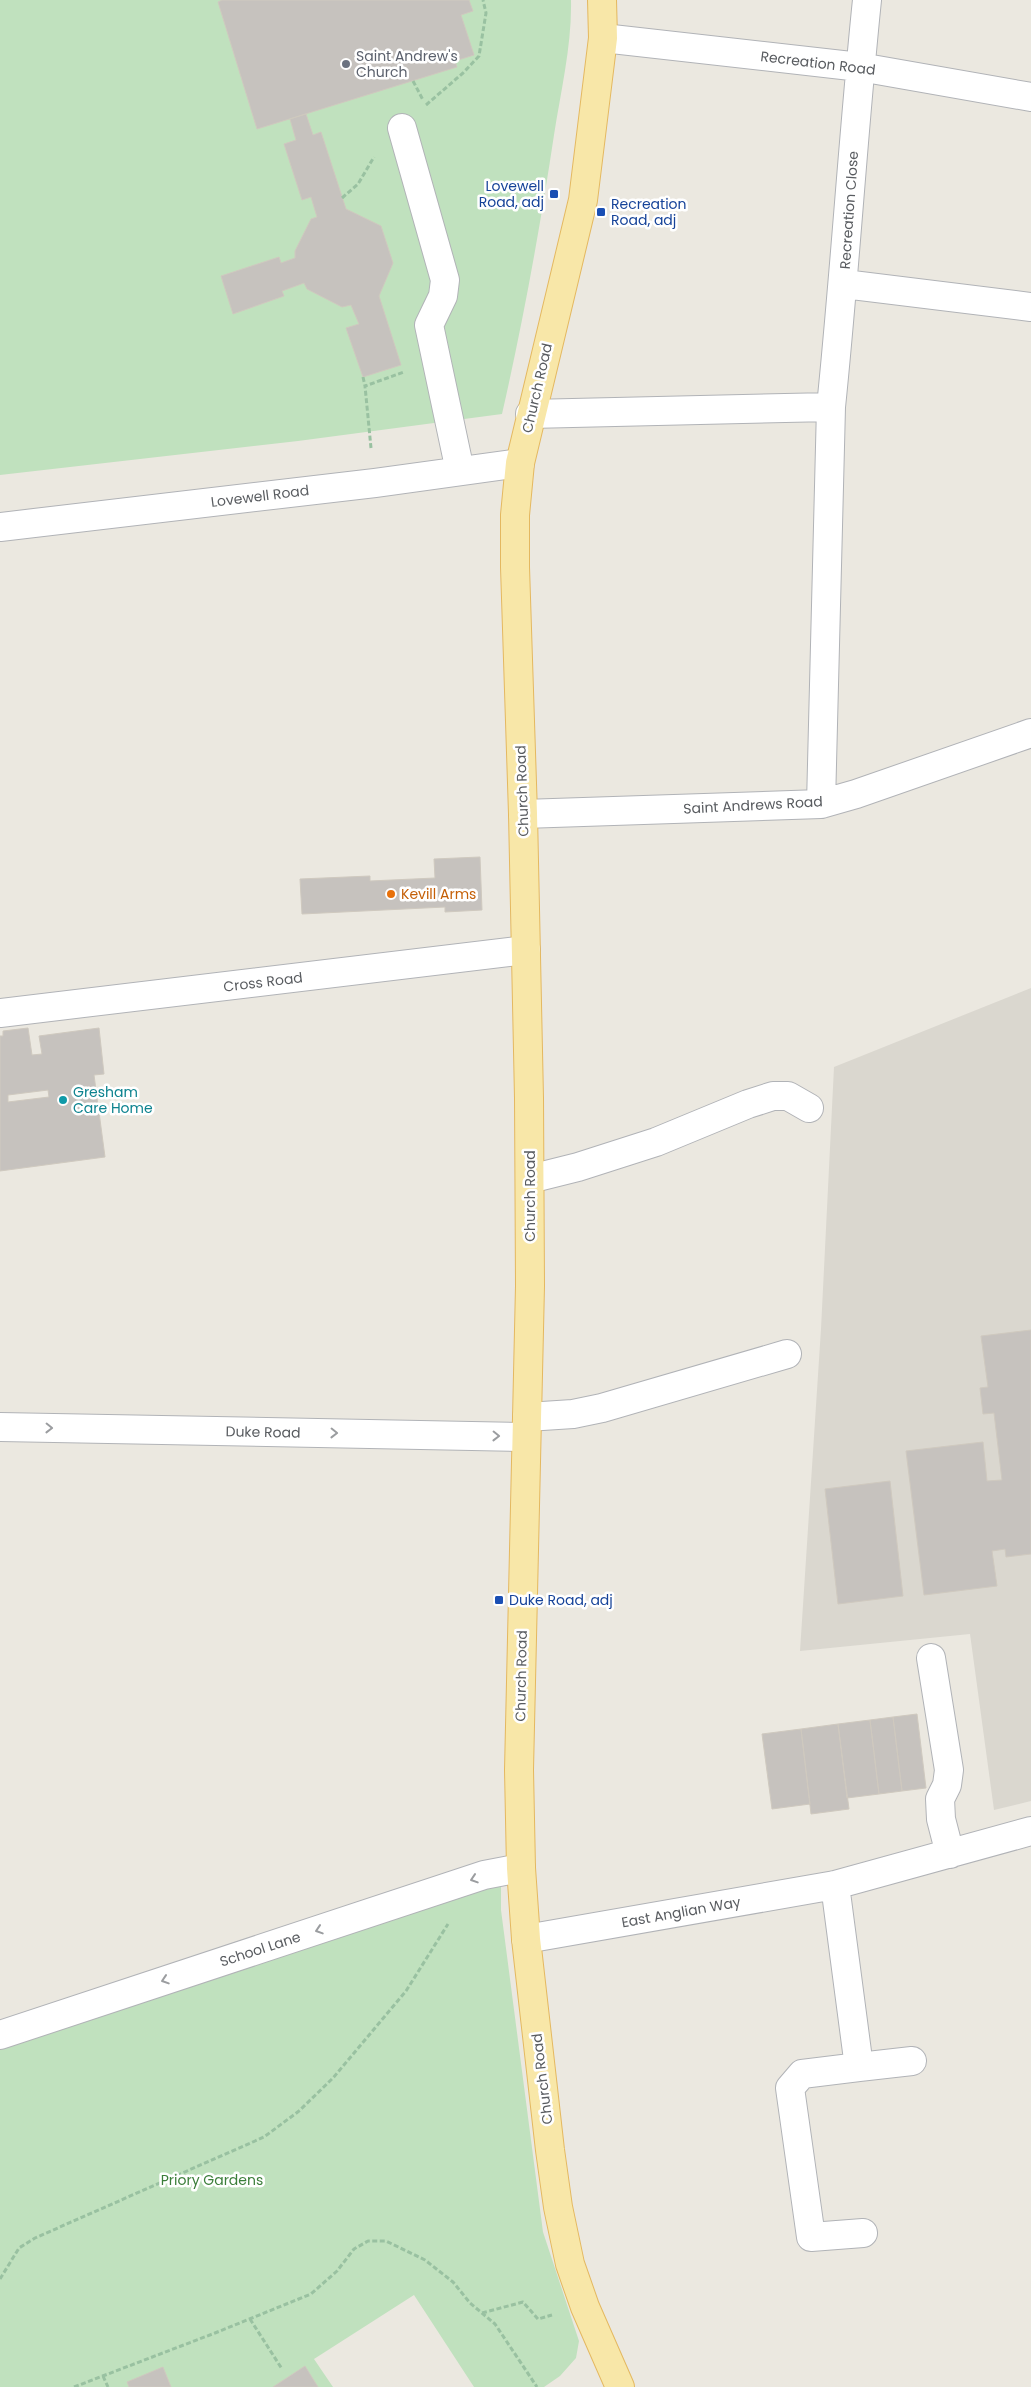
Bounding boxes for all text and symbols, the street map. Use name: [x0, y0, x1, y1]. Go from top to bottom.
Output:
place label: Saint Andrew's Church: [356, 46, 458, 82]
street label: Recreation Road: [759, 46, 877, 80]
marker: Saint Andrew's Church: [340, 58, 352, 70]
street label: Recreation Close: [835, 150, 863, 270]
place label: Lovewell Road, adj: [479, 176, 544, 212]
marker: Lovewell Road, adj: [548, 188, 560, 200]
place label: Recreation Road, adj: [611, 194, 687, 230]
marker: Recreation Road, adj: [595, 206, 607, 218]
street label: Church Road: [517, 341, 557, 435]
street label: Lovewell Road: [210, 480, 310, 512]
street label: Church Road: [510, 745, 534, 837]
street label: Saint Andrews Road: [683, 791, 823, 819]
place label: Kevill Arms: [401, 884, 476, 904]
marker: Kevill Arms: [385, 888, 397, 900]
street label: Cross Road: [222, 967, 304, 997]
place label: Gresham Care Home: [73, 1082, 153, 1118]
marker: Gresham Care Home: [57, 1094, 69, 1106]
street label: Church Road: [520, 1150, 540, 1242]
street label: Duke Road: [225, 1421, 301, 1443]
one-way arrow: [45, 1423, 53, 1433]
one-way arrow: [330, 1428, 338, 1439]
one-way arrow: [492, 1431, 500, 1442]
place label: Duke Road, adj: [509, 1590, 613, 1610]
marker: Duke Road, adj: [493, 1594, 505, 1606]
street label: Church Road: [510, 1630, 532, 1722]
one-way arrow: [470, 1873, 478, 1883]
street label: East Anglian Way: [620, 1892, 742, 1932]
one-way arrow: [316, 1924, 324, 1934]
street label: School Lane: [217, 1926, 303, 1971]
one-way arrow: [161, 1975, 170, 1985]
street label: Church Road: [526, 2032, 558, 2126]
park label: Priory Gardens: [161, 2170, 263, 2190]

